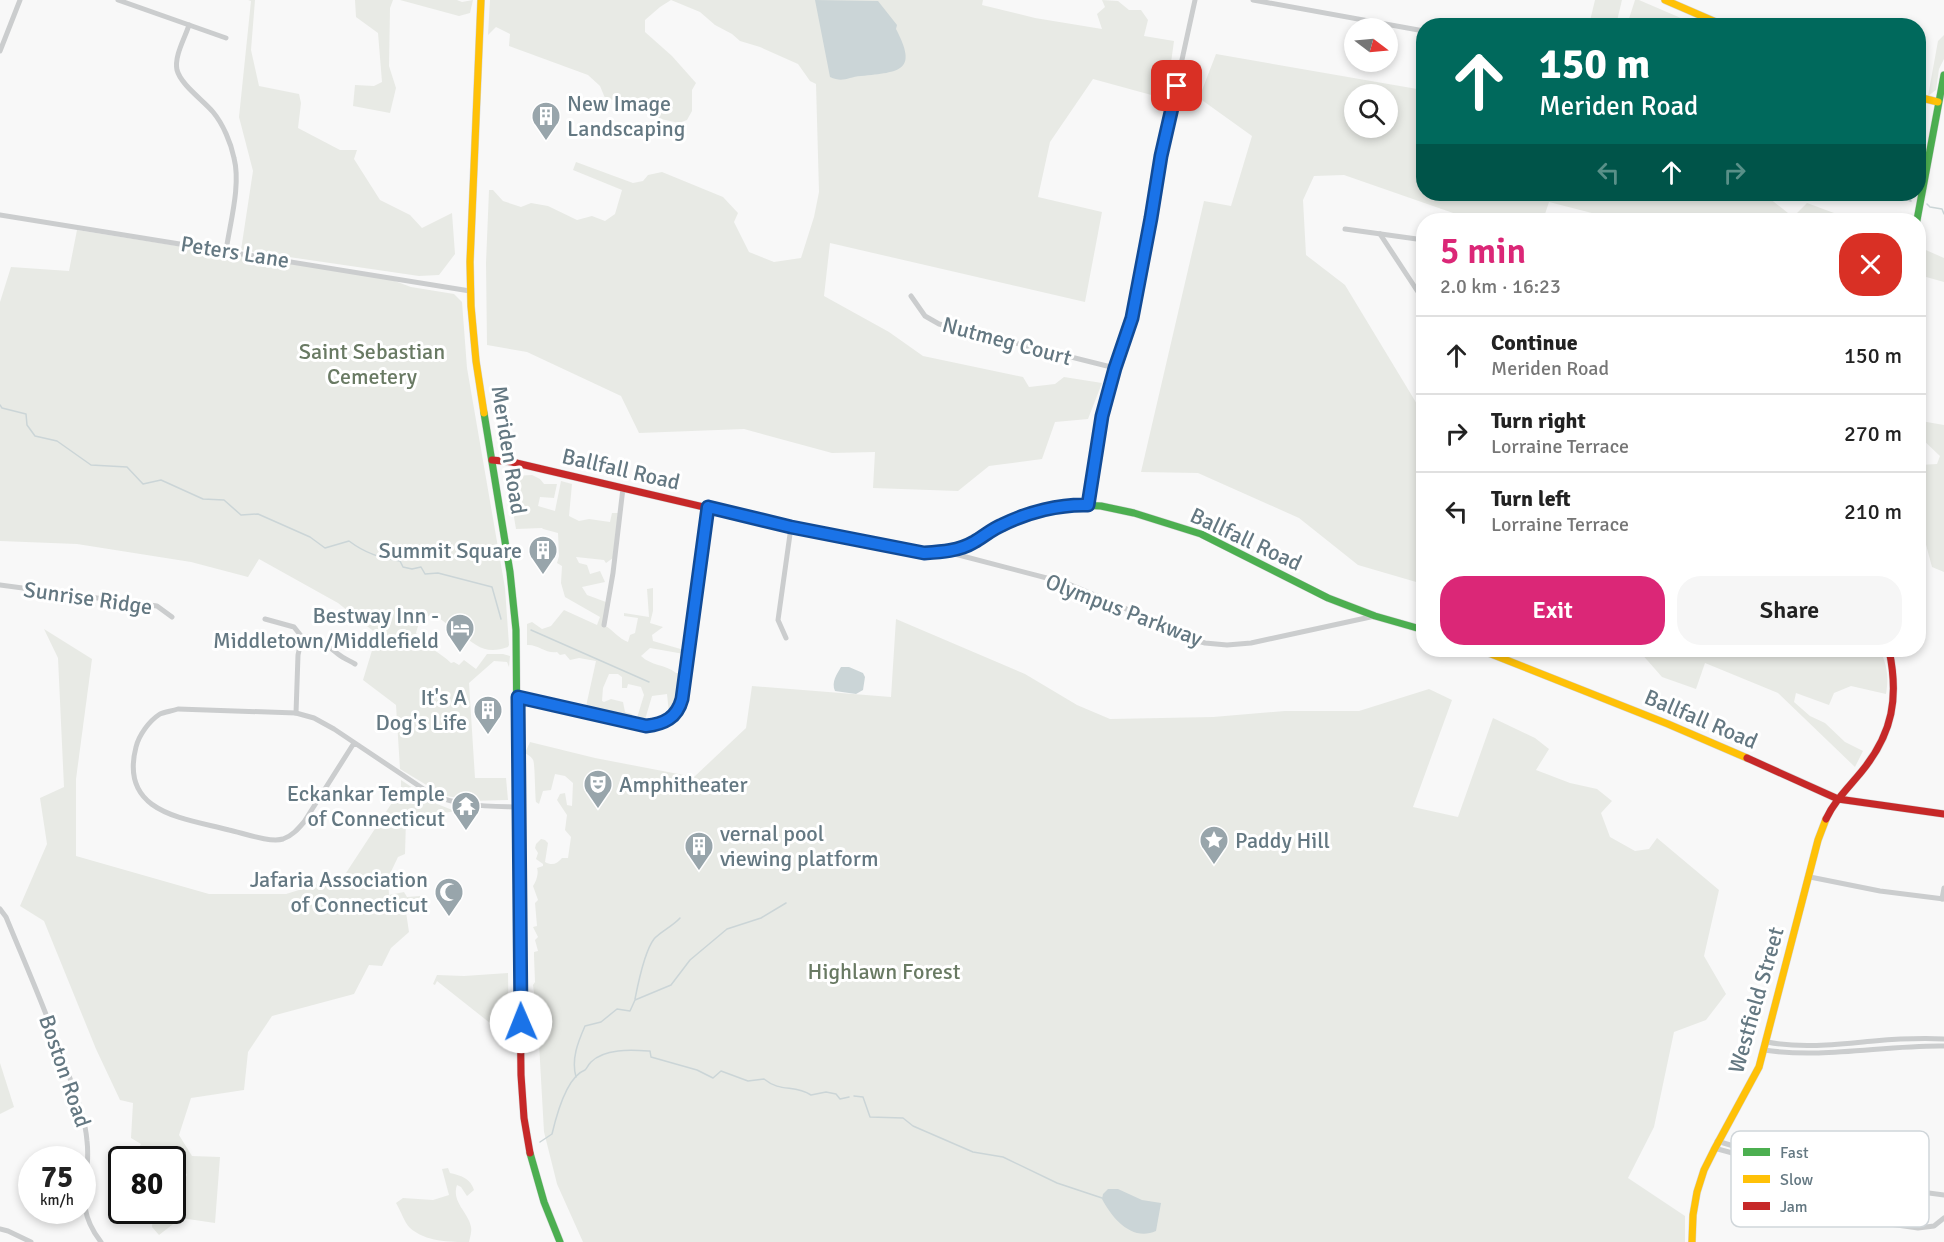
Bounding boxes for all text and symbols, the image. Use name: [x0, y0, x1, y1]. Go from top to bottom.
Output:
north arrow: [1344, 18, 1398, 72]
map controls: [1344, 18, 1398, 138]
text: 150 m: [1539, 39, 1650, 90]
icon: ahead: [1440, 42, 1518, 120]
pin: [1151, 60, 1202, 111]
icon: arrive: [1160, 69, 1193, 102]
button: search: [1344, 84, 1398, 138]
place label: New Image Landscaping: [567, 90, 685, 142]
text: Meriden Road: [1539, 90, 1698, 123]
building icon: New Image Landscaping: [530, 100, 562, 142]
icon: left: [1592, 156, 1625, 189]
icon: ahead: [1655, 156, 1688, 189]
icon: right: [1718, 156, 1751, 189]
text: 5 min: [1440, 229, 1526, 274]
street label: Peters Lane: [179, 230, 291, 274]
button: close: [1839, 233, 1902, 296]
text: 2.0 km · 16:23: [1440, 274, 1561, 299]
street label: Nutmeg Court: [939, 311, 1075, 371]
text: Continue: [1491, 329, 1578, 356]
park label: Saint Sebastian Cemetery: [299, 338, 445, 390]
icon: ahead: [1440, 339, 1473, 372]
text: 150 m: [1844, 342, 1902, 369]
text: Meriden Road: [1491, 356, 1609, 381]
street label: Meriden Road: [486, 384, 532, 516]
text: Turn right: [1491, 407, 1586, 434]
icon: right: [1440, 417, 1473, 450]
text: 270 m: [1844, 420, 1902, 447]
text: Lorraine Terrace: [1491, 434, 1629, 459]
street label: Ballfall Road: [559, 442, 683, 496]
text: Turn left: [1491, 485, 1571, 512]
icon: left: [1440, 495, 1473, 528]
text: 210 m: [1844, 498, 1902, 525]
street label: Ballfall Road: [1186, 501, 1306, 577]
text: Lorraine Terrace: [1491, 512, 1629, 537]
building icon: Summit Square: [527, 534, 559, 576]
place label: Summit Square: [379, 537, 522, 564]
street label: Olympus Parkway: [1042, 568, 1207, 653]
street label: Sunrise Ridge: [22, 576, 154, 620]
button: Exit: [1440, 576, 1665, 645]
button: Share: [1677, 576, 1902, 645]
place label: Bestway Inn - Middletown/Middlefield: [213, 602, 439, 654]
hotel icon: Bestway Inn - Middletown/Middlefield: [444, 612, 476, 654]
street label: Ballfall Road: [1640, 683, 1762, 755]
place label: It's A Dog's Life: [376, 684, 468, 736]
building icon: It's A Dog's Life: [472, 694, 504, 736]
theatre icon: Amphitheater: [582, 768, 614, 810]
place label: Amphitheater: [619, 771, 748, 798]
place label: Eckankar Temple of Connecticut: [287, 780, 445, 832]
temple icon: Eckankar Temple of Connecticut: [450, 790, 482, 832]
place label: vernal pool viewing platform: [720, 820, 878, 872]
place icon: Paddy Hill: [1198, 824, 1230, 866]
place label: Paddy Hill: [1235, 827, 1330, 854]
building icon: vernal pool viewing platform: [683, 830, 715, 872]
place label: Jafaria Association of Connecticut: [250, 866, 428, 918]
mosque icon: Jafaria Association of Connecticut: [433, 876, 465, 918]
street label: Westfield Street: [1722, 924, 1790, 1076]
park label: Highlawn Forest: [808, 958, 961, 985]
position arrow: [489, 990, 553, 1054]
street label: Boston Road: [33, 1011, 97, 1131]
legend: [1731, 1131, 1929, 1227]
text: Fast: [1780, 1143, 1809, 1163]
speed limit sign: 80: [108, 1146, 186, 1224]
text: 75: [41, 1159, 73, 1196]
text: Slow: [1780, 1170, 1814, 1190]
text: km/h: [40, 1191, 74, 1209]
text: Jam: [1780, 1197, 1808, 1217]

